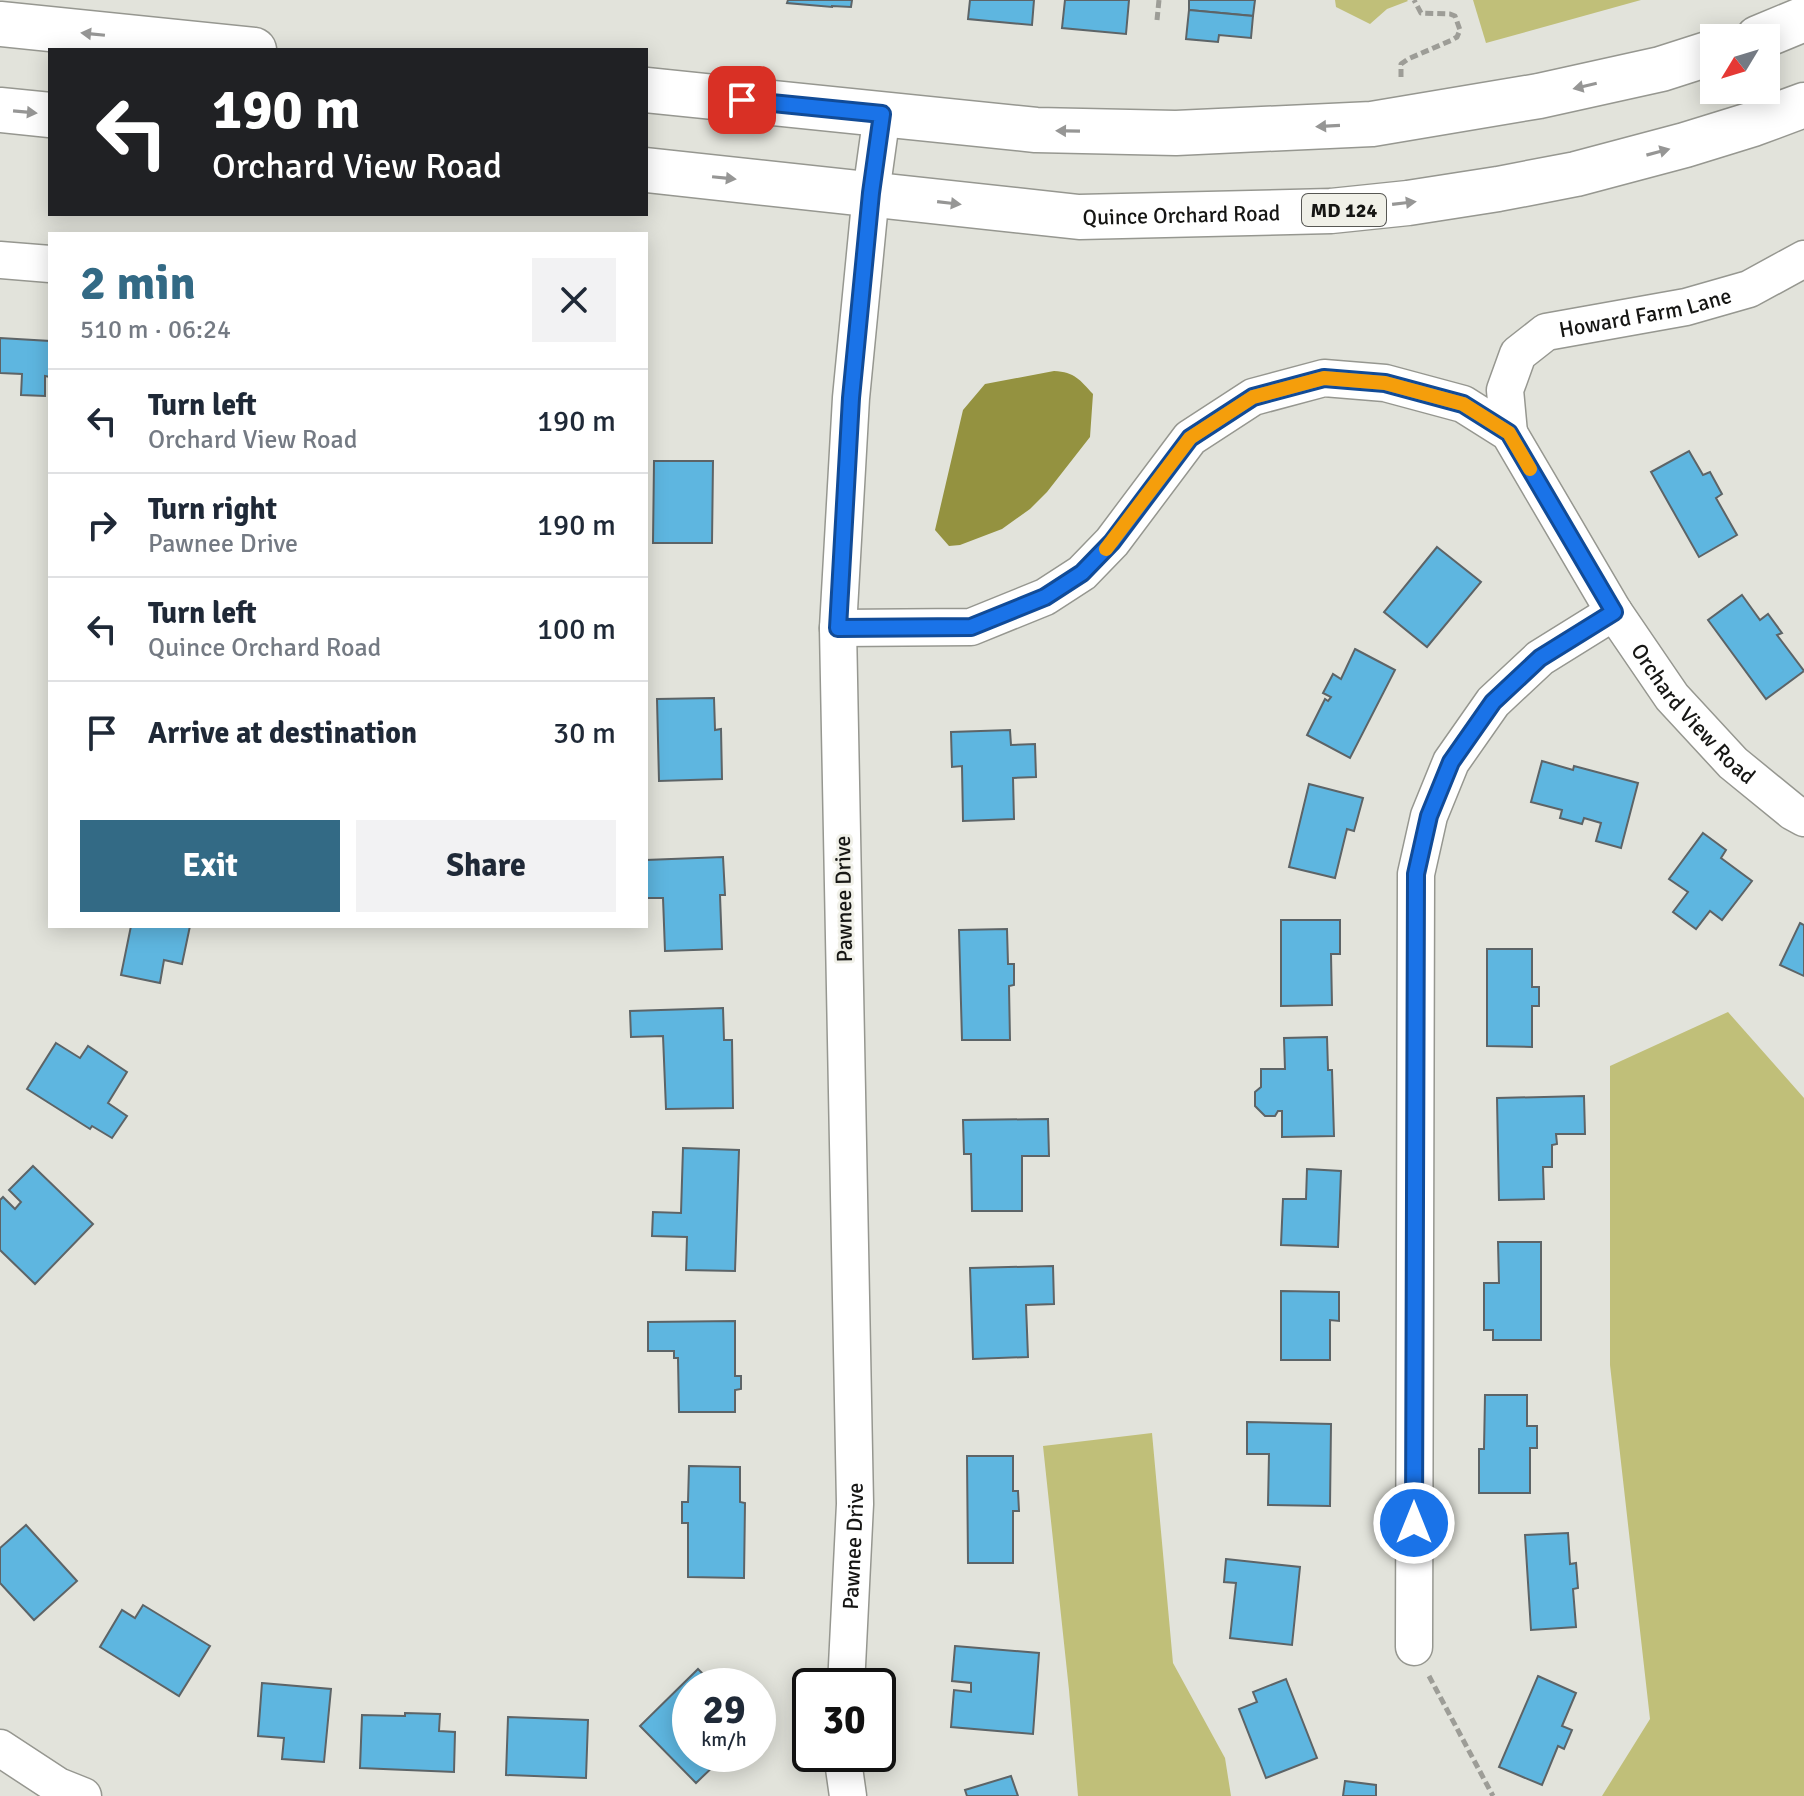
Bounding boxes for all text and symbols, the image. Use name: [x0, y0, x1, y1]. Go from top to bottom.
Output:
north arrow: [1700, 24, 1780, 104]
map controls: [1700, 24, 1780, 104]
one-way arrow: [80, 27, 105, 40]
pin: [708, 66, 776, 134]
text: 190 m: [212, 75, 360, 144]
icon: arrive: [720, 78, 764, 122]
icon: left: [80, 80, 184, 184]
one-way arrow: [1572, 80, 1597, 93]
one-way arrow: [13, 106, 38, 119]
one-way arrow: [1315, 120, 1340, 133]
one-way arrow: [1055, 124, 1080, 137]
text: Orchard View Road: [212, 144, 502, 189]
one-way arrow: [1646, 145, 1671, 157]
one-way arrow: [712, 171, 737, 184]
road number: MD 124: [1302, 194, 1386, 226]
one-way arrow: [937, 197, 962, 210]
one-way arrow: [1391, 197, 1416, 210]
street label: Quince Orchard Road: [1082, 199, 1281, 231]
text: 2 min: [80, 254, 196, 313]
button: close: [532, 258, 616, 342]
street label: Howard Farm Lane: [1557, 282, 1734, 343]
text: 510 m · 06:24: [80, 314, 231, 346]
text: Turn left: [148, 387, 257, 424]
icon: left: [80, 399, 124, 443]
text: 190 m: [537, 403, 616, 440]
text: Orchard View Road: [148, 424, 357, 456]
text: Turn right: [148, 491, 277, 528]
icon: right: [80, 503, 124, 547]
text: 190 m: [537, 507, 616, 544]
text: Pawnee Drive: [148, 528, 298, 560]
text: Turn left: [148, 595, 257, 632]
icon: left: [80, 607, 124, 651]
text: 100 m: [537, 611, 616, 648]
text: Quince Orchard Road: [148, 632, 381, 664]
street label: Orchard View Road: [1625, 638, 1761, 790]
icon: arrive: [80, 711, 124, 755]
text: Arrive at destination: [148, 715, 417, 752]
text: 30 m: [553, 715, 616, 752]
button: Exit: [80, 820, 340, 912]
button: Share: [356, 820, 616, 912]
street label: Pawnee Drive: [829, 835, 858, 963]
position arrow: [1372, 1481, 1456, 1565]
street label: Pawnee Drive: [837, 1482, 869, 1610]
speed limit sign: 30: [792, 1668, 896, 1772]
text: 29: [702, 1685, 746, 1735]
text: km/h: [701, 1727, 747, 1752]

